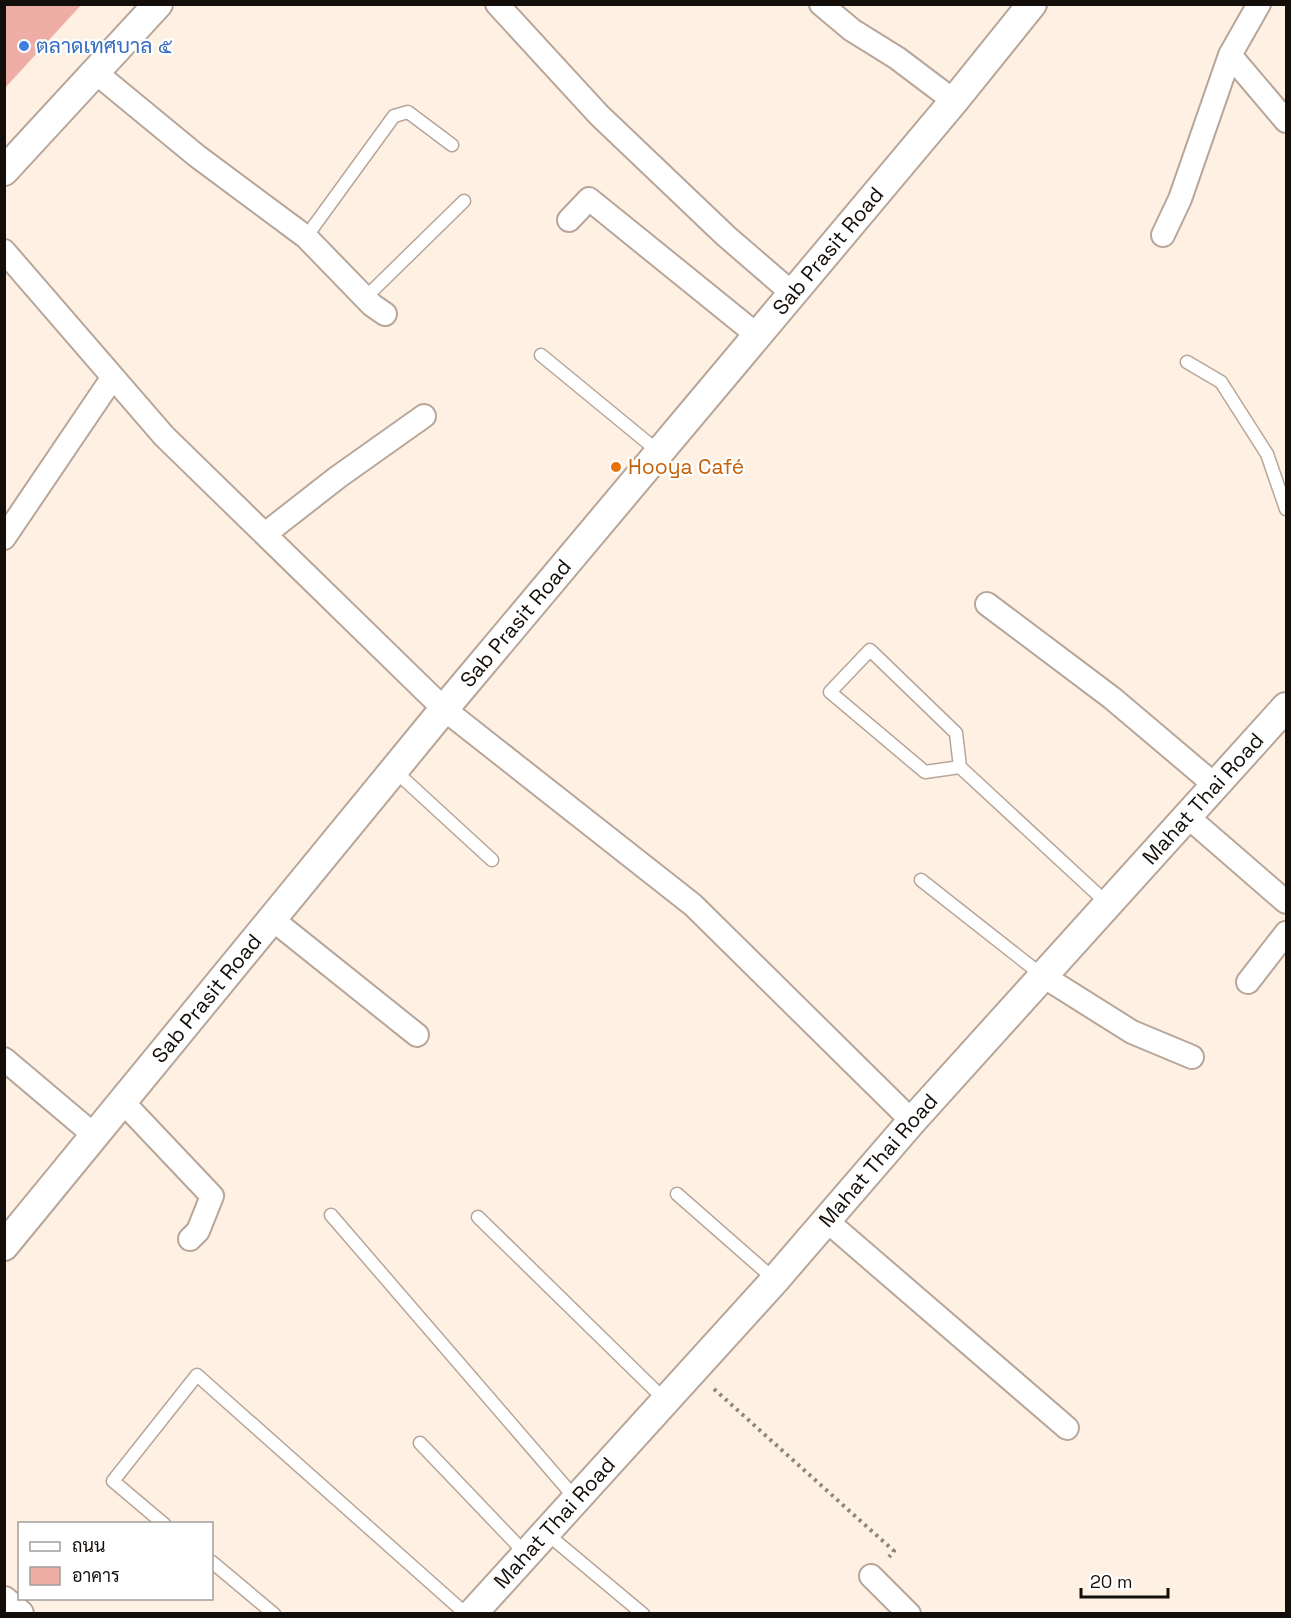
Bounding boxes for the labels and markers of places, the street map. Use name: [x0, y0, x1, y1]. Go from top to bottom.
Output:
place label: ตลาดเทศบาล ๕: [36, 32, 173, 59]
marker: ตลาดเทศบาล ๕: [17, 39, 31, 53]
place label: Hooya Café: [628, 453, 744, 480]
marker: Hooya Café: [609, 460, 623, 474]

